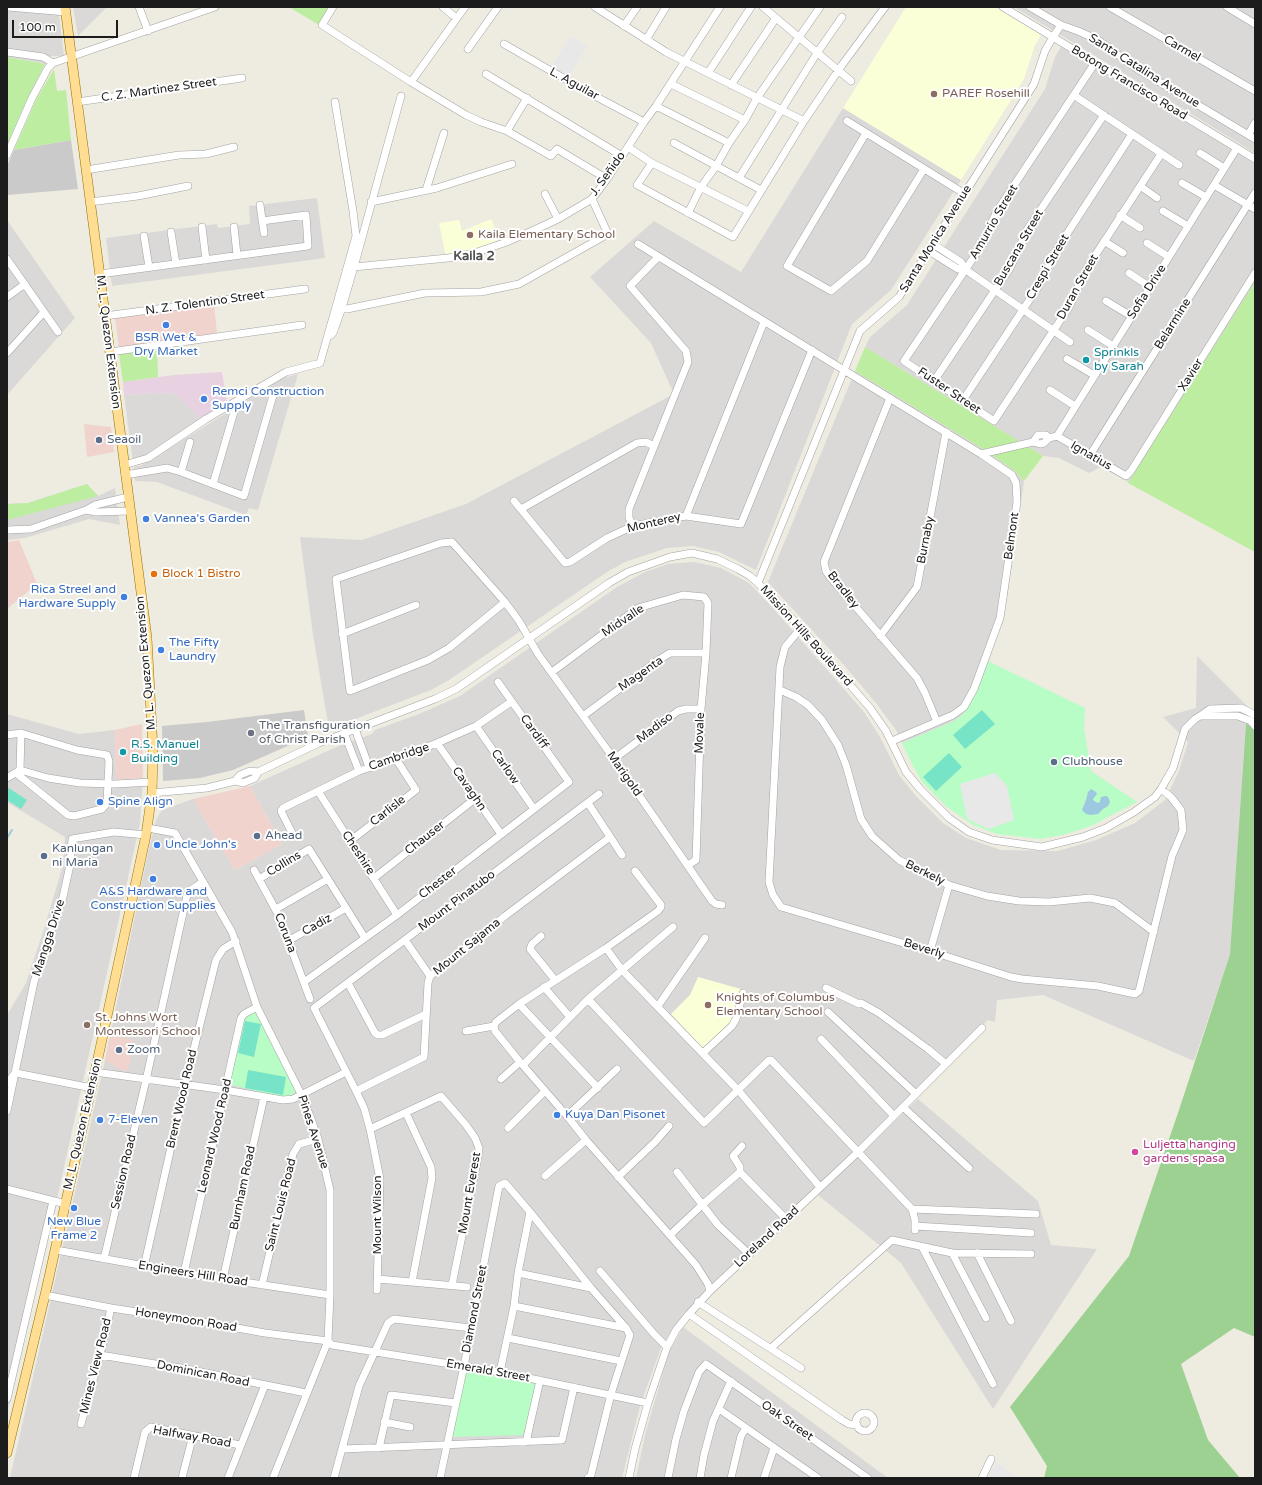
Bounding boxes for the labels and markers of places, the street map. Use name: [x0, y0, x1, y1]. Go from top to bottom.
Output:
place label: PAREF Rosehill: [942, 87, 1030, 101]
marker: PAREF Rosehill: [929, 89, 939, 99]
place label: Kaila Elementary School: [478, 228, 615, 242]
marker: Kaila Elementary School: [465, 230, 475, 240]
marker: BSR Wet & Dry Market: [161, 320, 171, 330]
place label: BSR Wet & Dry Market: [134, 331, 198, 359]
place label: Sprinkls by Sarah: [1094, 346, 1144, 374]
marker: Sprinkls by Sarah: [1081, 355, 1091, 365]
place label: Remci Construction Supply: [212, 385, 324, 413]
marker: Remci Construction Supply: [199, 394, 209, 404]
place label: Seaoil: [107, 433, 141, 447]
marker: Seaoil: [94, 435, 104, 445]
place label: Vannea's Garden: [154, 512, 250, 526]
marker: Vannea's Garden: [141, 514, 151, 524]
place label: Block 1 Bistro: [162, 567, 240, 581]
marker: Block 1 Bistro: [149, 569, 159, 579]
place label: Rica Streel and Hardware Supply: [19, 583, 116, 611]
marker: Rica Streel and Hardware Supply: [119, 592, 129, 602]
place label: The Fifty Laundry: [169, 636, 219, 664]
marker: The Fifty Laundry: [156, 645, 166, 655]
place label: The Transfiguration of Christ Parish: [259, 719, 370, 747]
marker: The Transfiguration of Christ Parish: [246, 728, 256, 738]
place label: R.S. Manuel Building: [131, 738, 199, 766]
marker: R.S. Manuel Building: [118, 747, 128, 757]
place label: Clubhouse: [1062, 755, 1123, 769]
marker: Clubhouse: [1049, 757, 1059, 767]
place label: Spine Align: [108, 795, 173, 809]
marker: Spine Align: [95, 797, 105, 807]
place label: Ahead: [265, 829, 302, 843]
marker: Ahead: [252, 831, 262, 841]
place label: Uncle John's: [165, 838, 236, 852]
marker: Uncle John's: [152, 840, 162, 850]
place label: Kanlungan ni Maria: [52, 842, 113, 870]
marker: Kanlungan ni Maria: [39, 851, 49, 861]
marker: A&S Hardware and Construction Supplies: [148, 874, 158, 884]
place label: A&S Hardware and Construction Supplies: [91, 885, 215, 913]
place label: Knights of Columbus Elementary School: [716, 991, 835, 1019]
marker: Knights of Columbus Elementary School: [703, 1000, 713, 1010]
place label: St. Johns Wort Montessori School: [95, 1011, 200, 1039]
marker: St. Johns Wort Montessori School: [82, 1020, 92, 1030]
place label: Zoom: [127, 1043, 160, 1057]
marker: Zoom: [114, 1045, 124, 1055]
place label: Kuya Dan Pisonet: [565, 1108, 665, 1122]
marker: Kuya Dan Pisonet: [552, 1110, 562, 1120]
place label: 7-Eleven: [108, 1113, 158, 1127]
marker: 7-Eleven: [95, 1115, 105, 1125]
place label: Luljetta hanging gardens spasa: [1143, 1138, 1236, 1166]
marker: Luljetta hanging gardens spasa: [1130, 1147, 1140, 1157]
marker: New Blue Frame 2: [69, 1203, 79, 1213]
place label: New Blue Frame 2: [47, 1215, 101, 1243]

